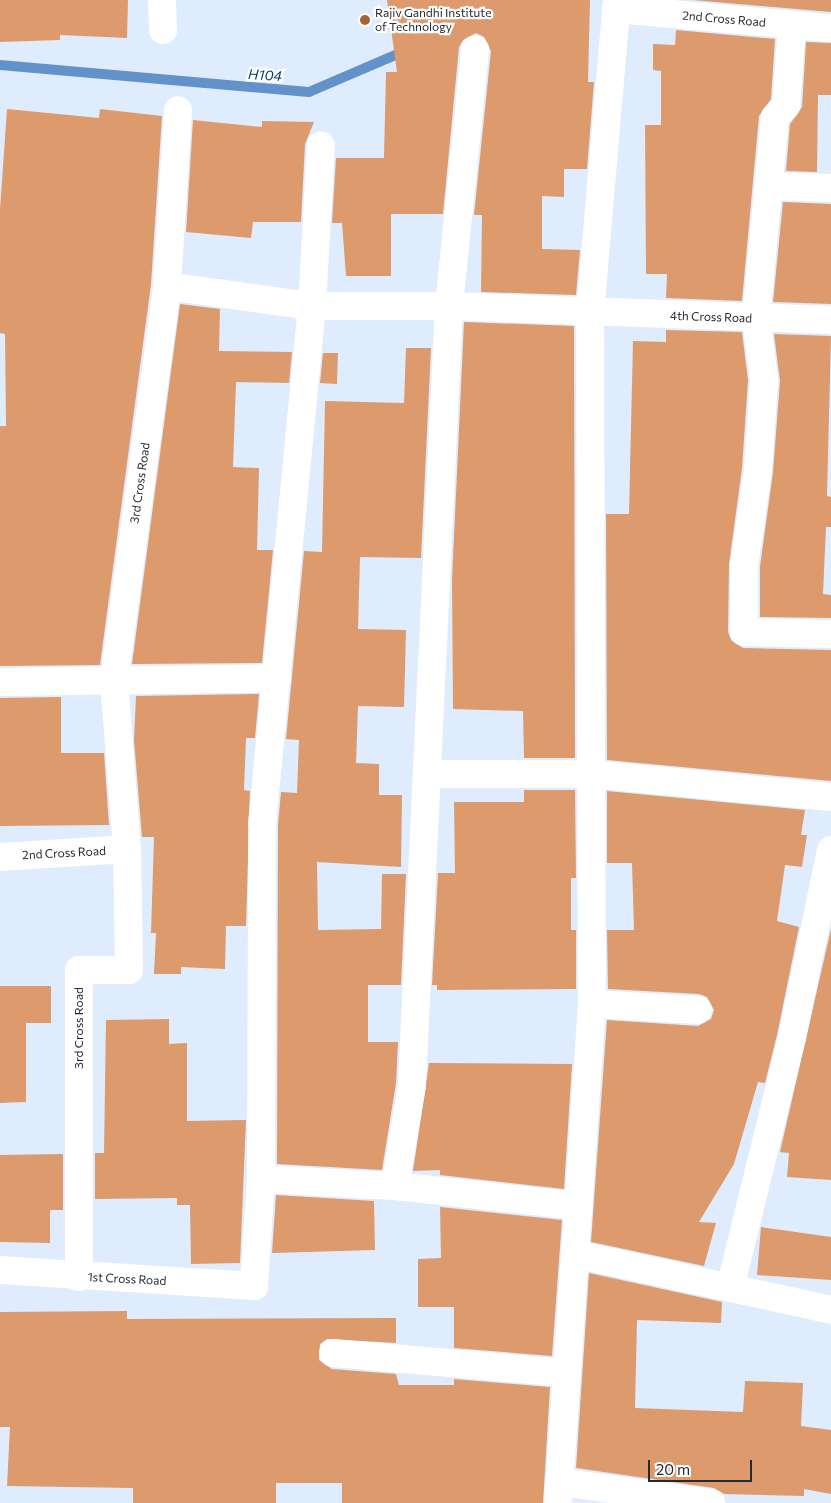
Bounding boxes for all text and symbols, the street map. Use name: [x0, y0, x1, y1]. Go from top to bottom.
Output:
place label: Rajiv Gandhi Institute of Technology: [375, 6, 491, 34]
street label: 2nd Cross Road: [682, 8, 766, 30]
marker: Rajiv Gandhi Institute of Technology: [359, 14, 371, 26]
water label: H104: [248, 66, 282, 84]
street label: 4th Cross Road: [670, 308, 752, 326]
street label: 3rd Cross Road: [127, 442, 153, 524]
street label: 2nd Cross Road: [22, 844, 106, 862]
street label: 3rd Cross Road: [72, 987, 86, 1069]
street label: 1st Cross Road: [87, 1270, 167, 1288]
scale bar: [651, 1450, 755, 1482]
text: 20 m: [656, 1460, 690, 1478]

